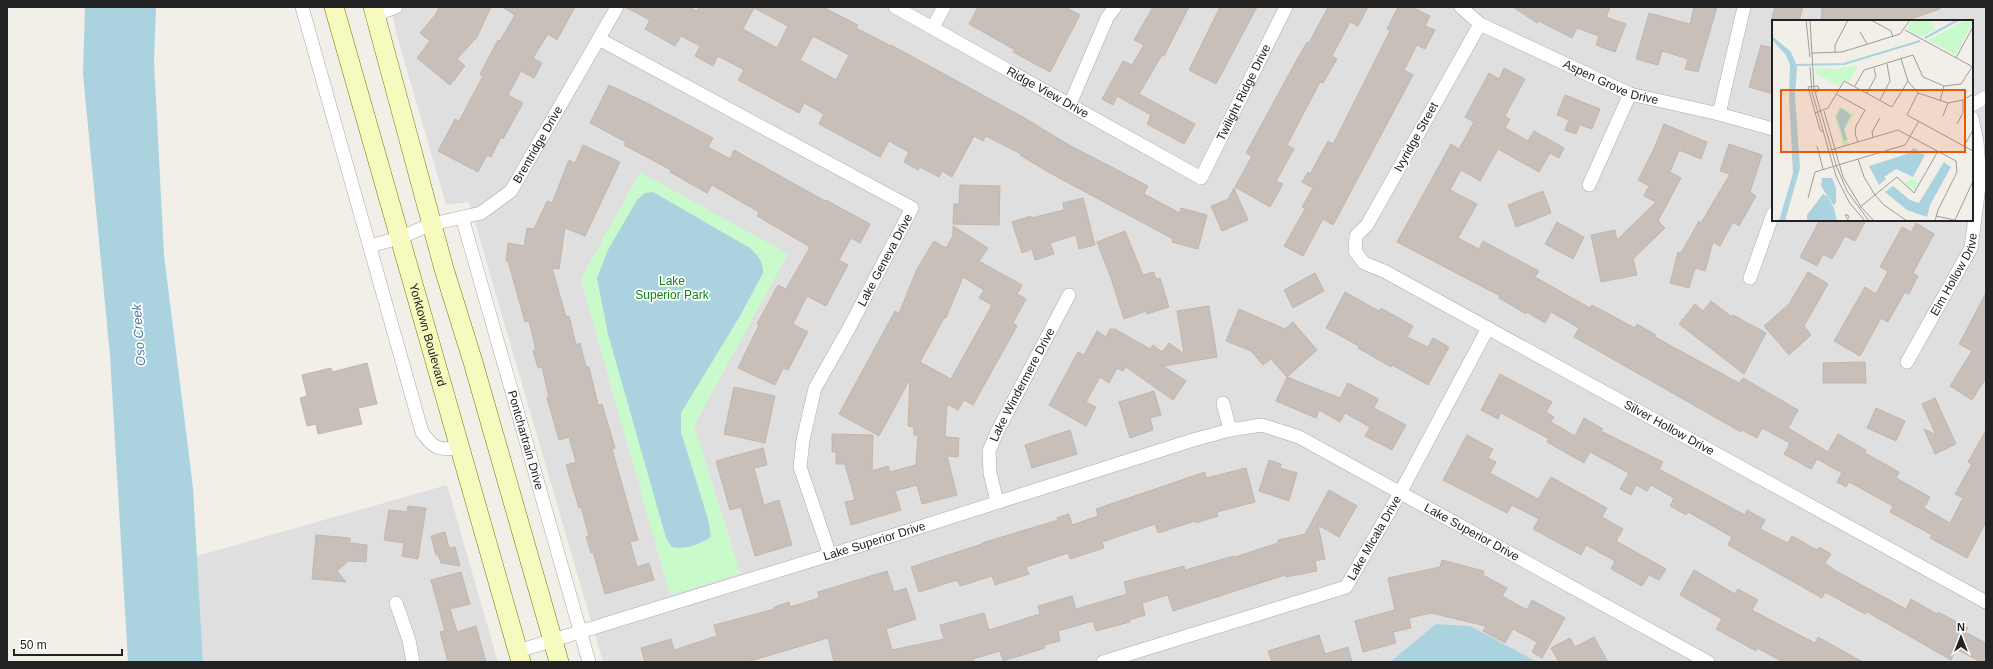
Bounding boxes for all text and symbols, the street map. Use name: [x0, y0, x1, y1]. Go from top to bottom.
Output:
inset map: [1772, 20, 1973, 221]
street label: Twilight Ridge Drive: [1214, 42, 1274, 143]
street label: Aspen Grove Drive: [1561, 57, 1660, 107]
street label: Ridge View Drive: [1004, 64, 1092, 121]
street label: Ivyridge Street: [1391, 99, 1441, 174]
street label: Brentridge Drive: [510, 103, 566, 186]
street label: Lake Geneva Drive: [855, 211, 915, 309]
street label: Elm Hollow Drive: [1927, 232, 1980, 318]
park label: Lake Superior Park: [635, 274, 710, 302]
street label: Yorktown Boulevard: [406, 282, 449, 388]
water label: Oso Creek: [129, 302, 148, 366]
street label: Lake Windermere Drive: [987, 325, 1058, 444]
street label: Pontchartrain Drive: [505, 389, 547, 492]
street label: Silver Hollow Drive: [1621, 397, 1717, 458]
street label: Lake Micala Drive: [1344, 493, 1404, 583]
street label: Lake Superior Drive: [1422, 500, 1522, 564]
street label: Lake Superior Drive: [822, 519, 928, 563]
north arrow: [1941, 617, 1981, 657]
text: N: [1957, 621, 1965, 633]
scale bar: [14, 631, 122, 657]
text: 50 m: [20, 638, 47, 652]

